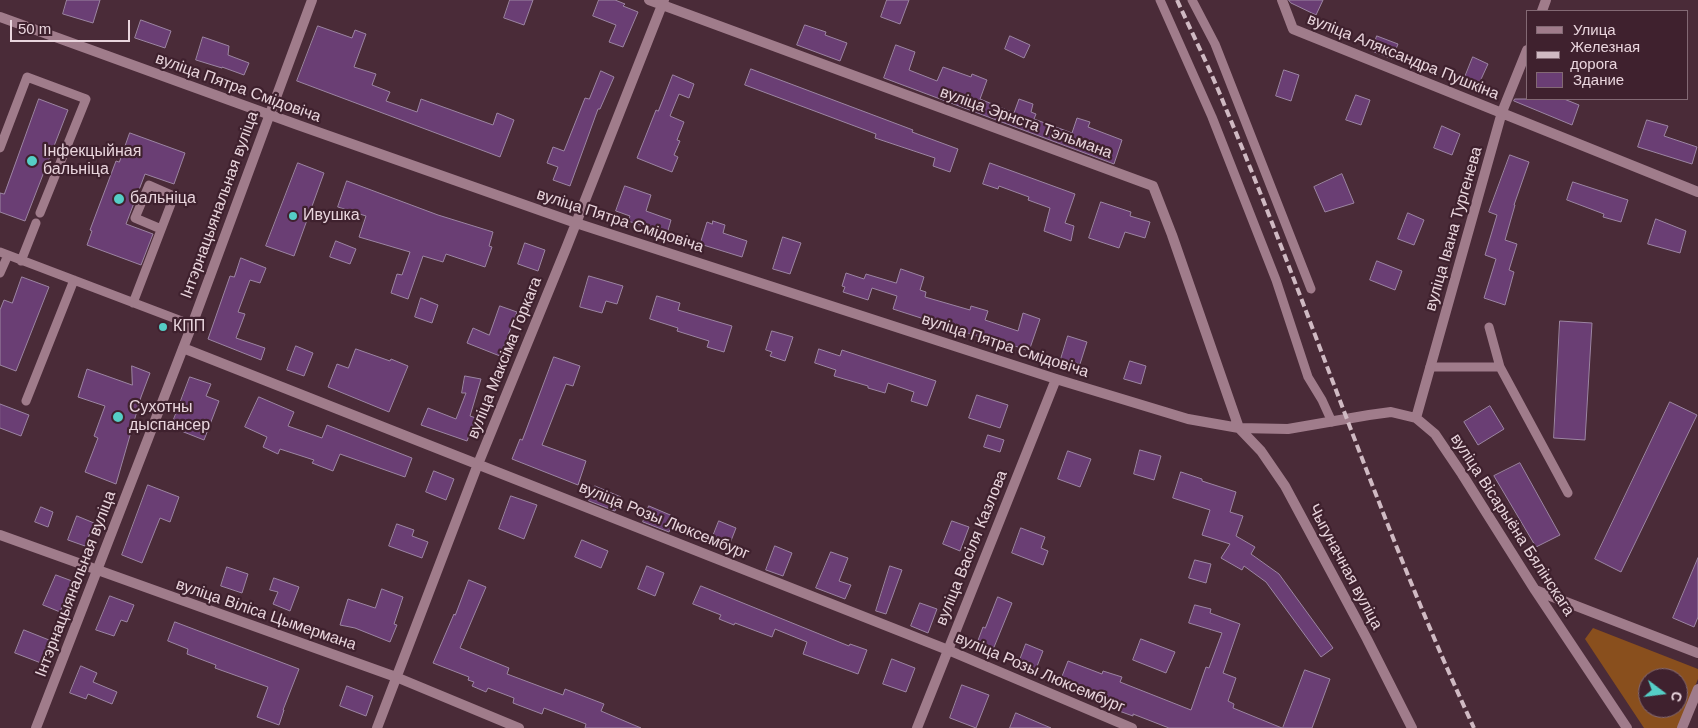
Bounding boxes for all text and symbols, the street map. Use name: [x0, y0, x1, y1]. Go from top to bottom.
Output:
scale bar: [12, 10, 132, 42]
street label: вуліца Аляксандра Пушкіна: [1304, 10, 1502, 104]
legend: [1526, 10, 1688, 100]
text: 50 m: [18, 20, 51, 37]
text: Улица: [1573, 21, 1616, 38]
text: Железная дорога: [1570, 38, 1640, 72]
street label: вуліца Пятра Смідовіча: [153, 49, 323, 127]
text: Здание: [1573, 71, 1624, 88]
street label: вуліца Эрнста Тэльмана: [937, 83, 1115, 163]
street label: Інтэрнацыянальная вуліца: [177, 109, 263, 301]
place label: Інфекцыйная бальніца: [43, 142, 141, 180]
street label: вуліца Івана Тургенева: [1421, 145, 1487, 313]
marker: Інфекцыйная бальніца: [25, 154, 39, 168]
street label: вуліца Пятра Смідовіча: [534, 185, 706, 257]
place label: бальніца: [130, 189, 196, 209]
marker: бальніца: [112, 192, 126, 206]
place label: Ивушка: [303, 206, 360, 226]
marker: Ивушка: [287, 210, 299, 222]
street label: вуліца Максіма Горкага: [464, 274, 546, 442]
street label: вуліца Пятра Смідовіча: [919, 310, 1091, 382]
place label: КПП: [173, 317, 205, 337]
marker: КПП: [157, 321, 169, 333]
place label: Сухотны дыспансер: [129, 398, 210, 436]
marker: Сухотны дыспансер: [111, 410, 125, 424]
street label: вуліца Вісарыёна Бялінскага: [1446, 430, 1578, 620]
street label: вуліца Васіля Казлова: [932, 468, 1012, 628]
street label: вуліца Розы Люксембург: [576, 478, 752, 564]
street label: Інтэрнацыянальная вуліца: [32, 488, 120, 680]
street label: Чыгуначная вуліца: [1304, 501, 1386, 633]
street label: вуліца Віліса Цымермана: [173, 575, 359, 655]
street label: вуліца Розы Люксембург: [953, 629, 1127, 717]
north arrow: [1638, 668, 1688, 718]
text: С: [1667, 690, 1686, 704]

